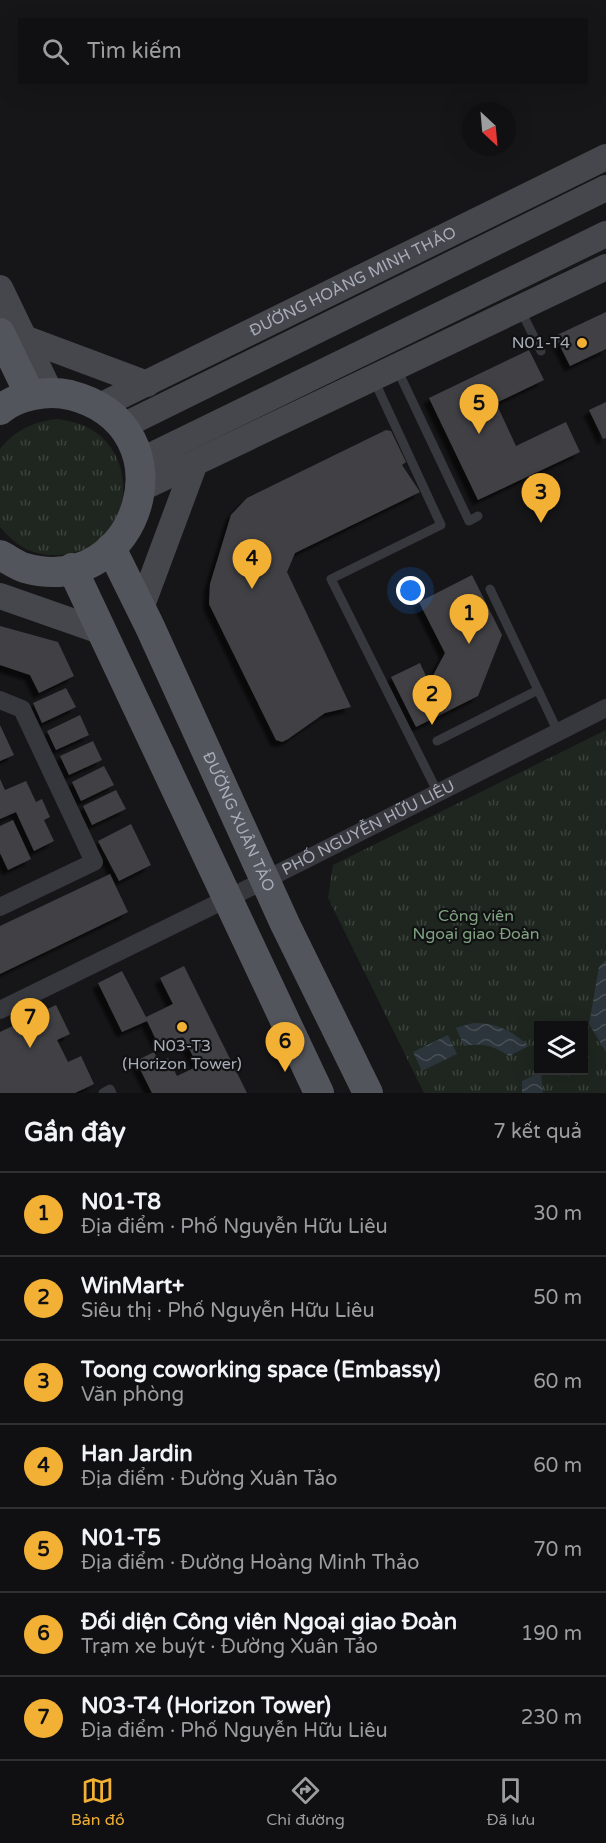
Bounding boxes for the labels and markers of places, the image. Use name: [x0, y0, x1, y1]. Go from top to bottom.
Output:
place label: N01-T4: [512, 333, 570, 353]
marker: N01-T4: [575, 336, 589, 350]
pin: 5: [460, 384, 498, 434]
pin: 3: [522, 474, 560, 523]
pin: 4: [232, 540, 272, 589]
pin: 1: [450, 594, 488, 644]
pin: 2: [412, 676, 452, 725]
pin: 7: [10, 998, 50, 1048]
marker: N03-T3 (Horizon Tower): [175, 1020, 189, 1034]
pin: 6: [266, 1022, 304, 1072]
place label: N03-T3 (Horizon Tower): [122, 1036, 242, 1074]

